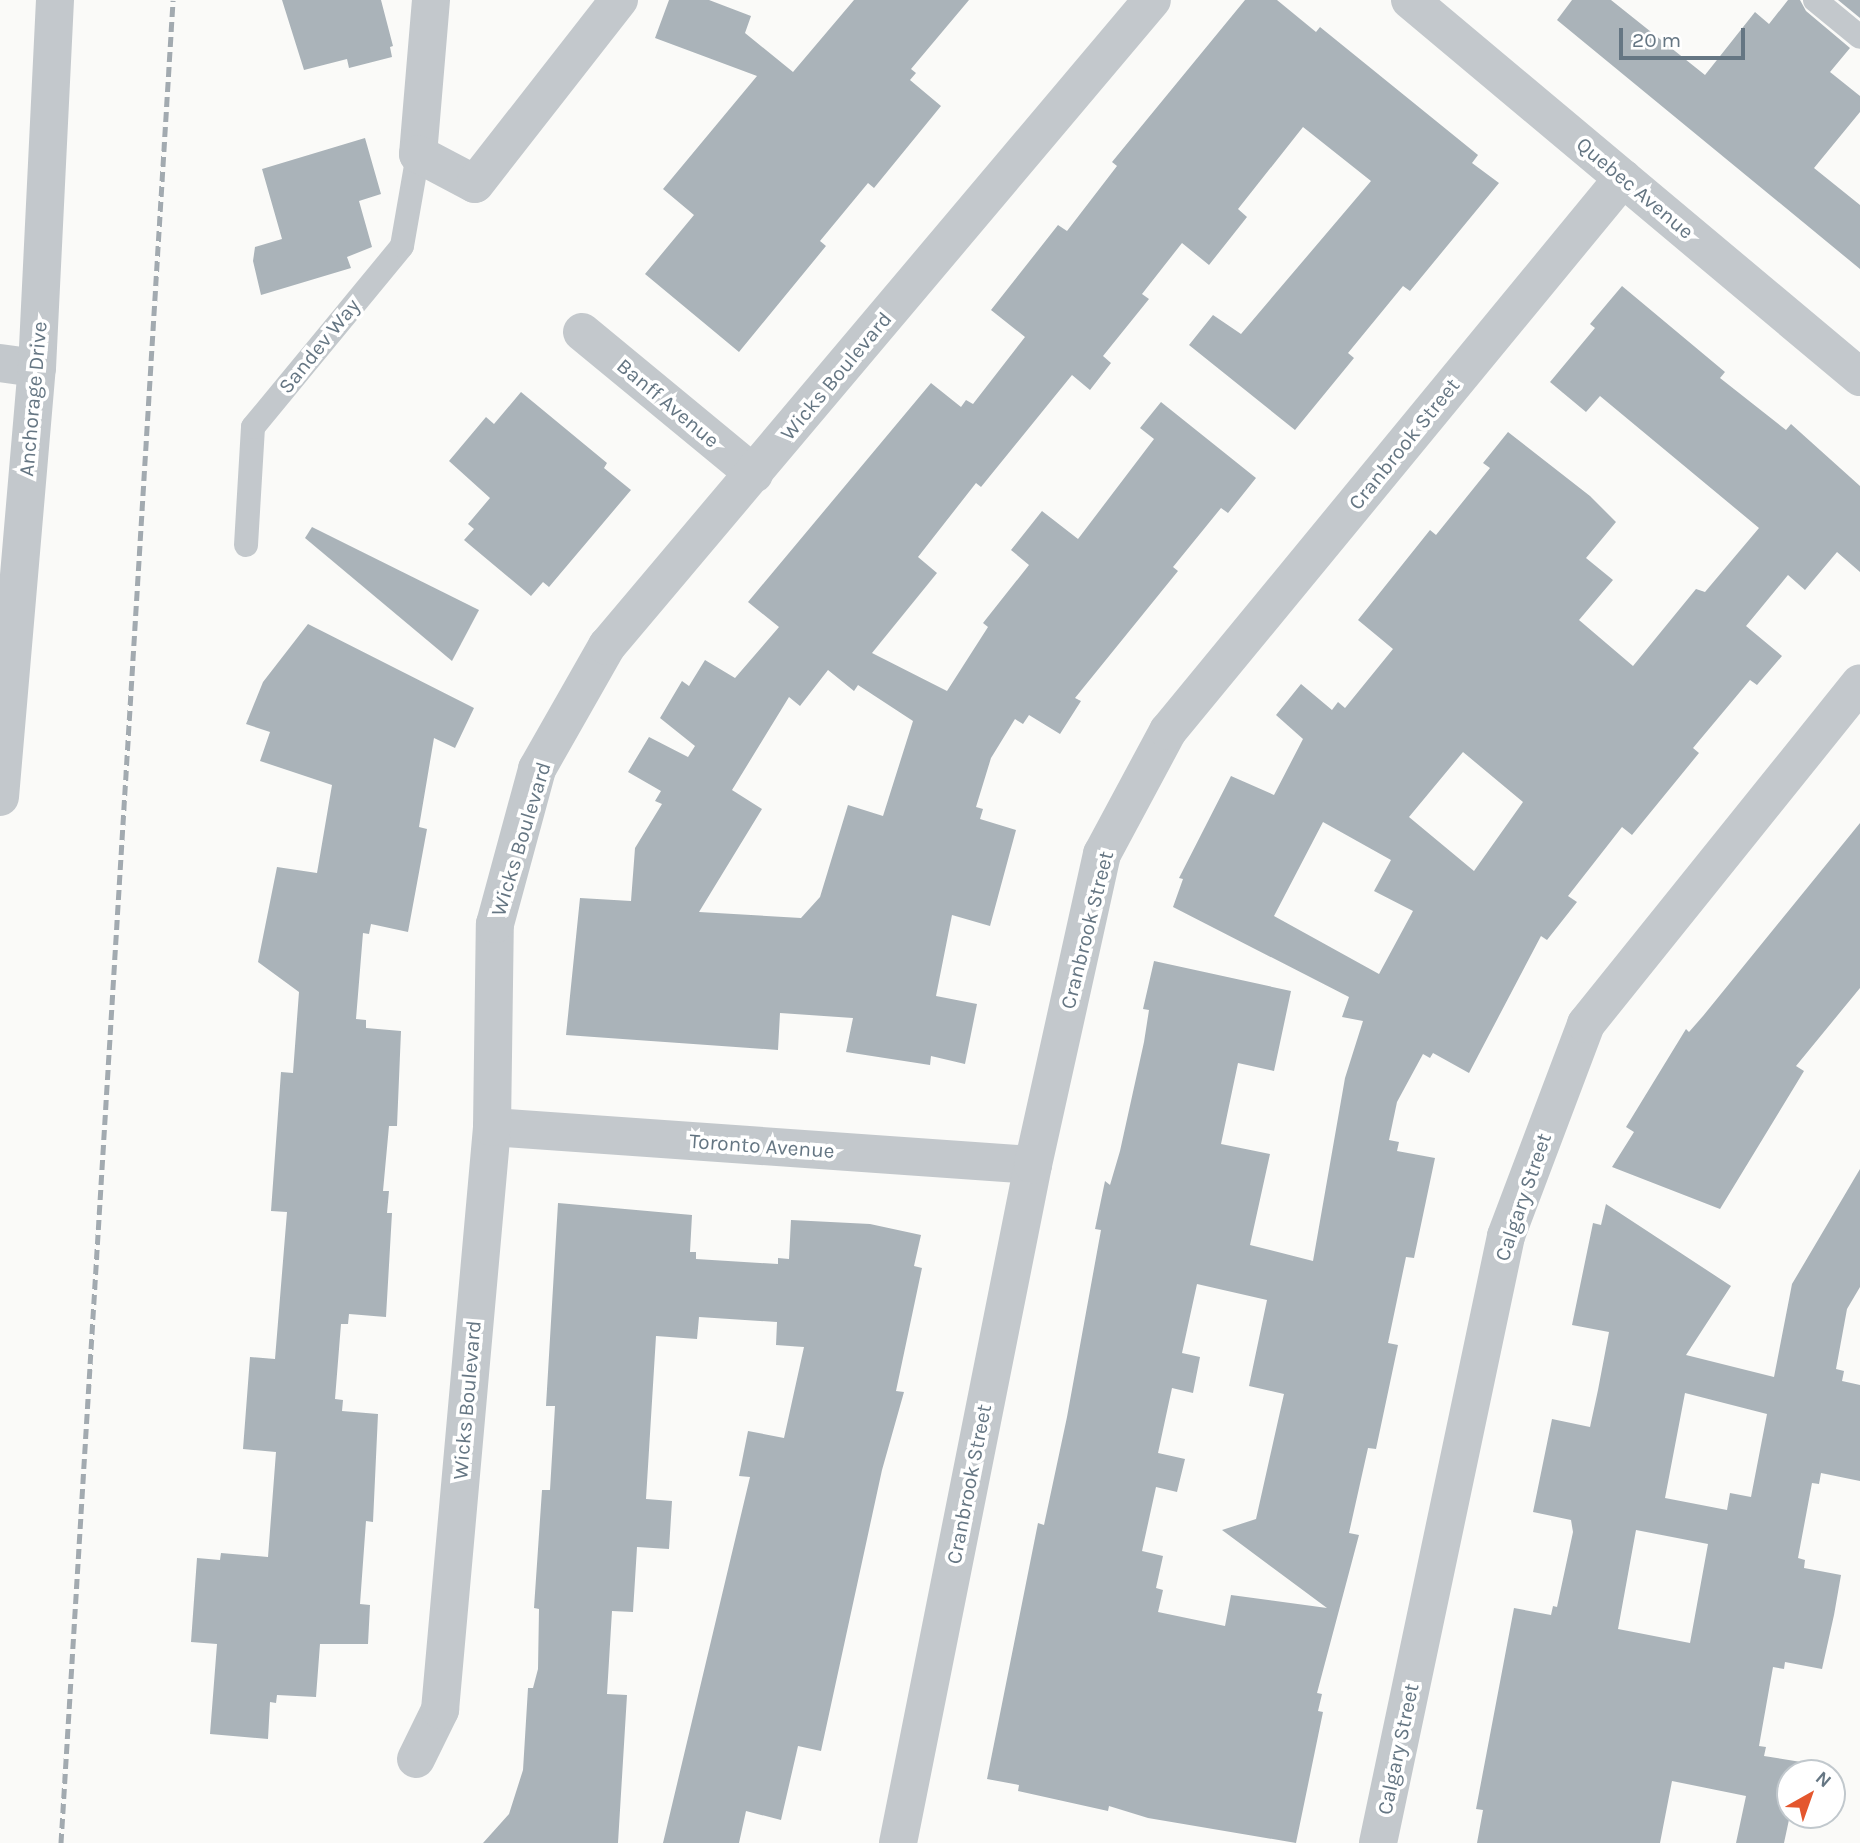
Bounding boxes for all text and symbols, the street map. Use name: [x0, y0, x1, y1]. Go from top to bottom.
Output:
scale bar: [1622, 14, 1748, 58]
text: 20 m: [1632, 28, 1681, 52]
street label: Quebec Avenue: [1571, 132, 1699, 244]
street label: Sandev Way: [273, 293, 365, 399]
street label: Wicks Boulevard: [775, 307, 897, 445]
street label: Anchorage Drive: [14, 320, 52, 478]
street label: Banff Avenue: [612, 353, 724, 453]
street label: Cranbrook Street: [1343, 373, 1465, 515]
street label: Wicks Boulevard: [486, 759, 556, 919]
street label: Cranbrook Street: [1055, 848, 1119, 1012]
street label: Toronto Avenue: [689, 1128, 835, 1164]
street label: Calgary Street: [1489, 1130, 1557, 1264]
street label: Wicks Boulevard: [447, 1319, 487, 1481]
street label: Cranbrook Street: [941, 1402, 997, 1566]
street label: Calgary Street: [1372, 1681, 1424, 1817]
north arrow: [1776, 1759, 1846, 1829]
text: N: [1811, 1767, 1836, 1792]

